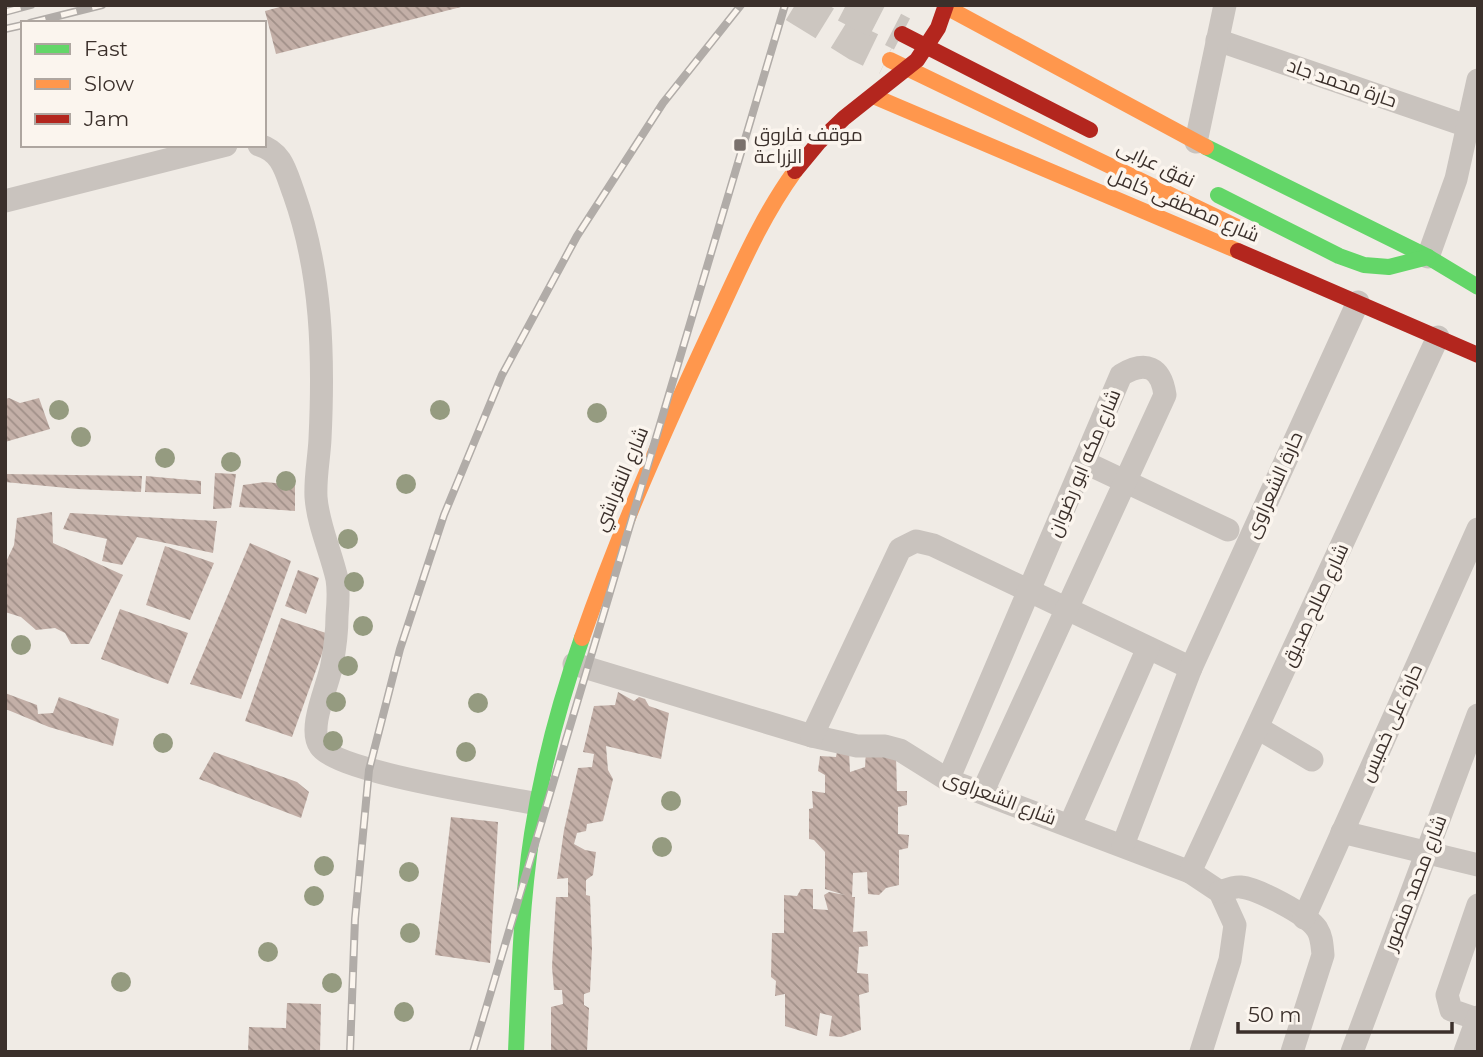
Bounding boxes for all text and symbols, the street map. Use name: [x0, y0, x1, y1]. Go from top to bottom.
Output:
legend: [21, 21, 266, 147]
text: Fast: [84, 36, 128, 61]
street label: حارة محمد جاد: [1284, 54, 1400, 112]
text: Slow: [84, 71, 134, 96]
text: Jam: [83, 106, 129, 131]
place label: موقف فاروق الزراعة: [754, 123, 863, 168]
street label: نفق عرابى: [1113, 135, 1198, 193]
marker: موقف فاروق الزراعة: [732, 137, 748, 153]
street label: شارع مصطفى كامل: [1104, 163, 1263, 249]
street label: شارع مكه ابو رضوان: [1043, 386, 1127, 541]
street label: شارع النقراشي: [589, 423, 656, 536]
street label: حارة الشعراوى: [1240, 428, 1308, 542]
street label: شارع صالح صديق: [1276, 540, 1355, 671]
street label: حارة على خميس: [1355, 661, 1427, 785]
street label: شارع الشعراوى: [940, 766, 1060, 832]
street label: شارع محمد منصور: [1378, 812, 1453, 956]
scale bar: [1238, 990, 1452, 1034]
text: 50 m: [1248, 1002, 1302, 1027]

